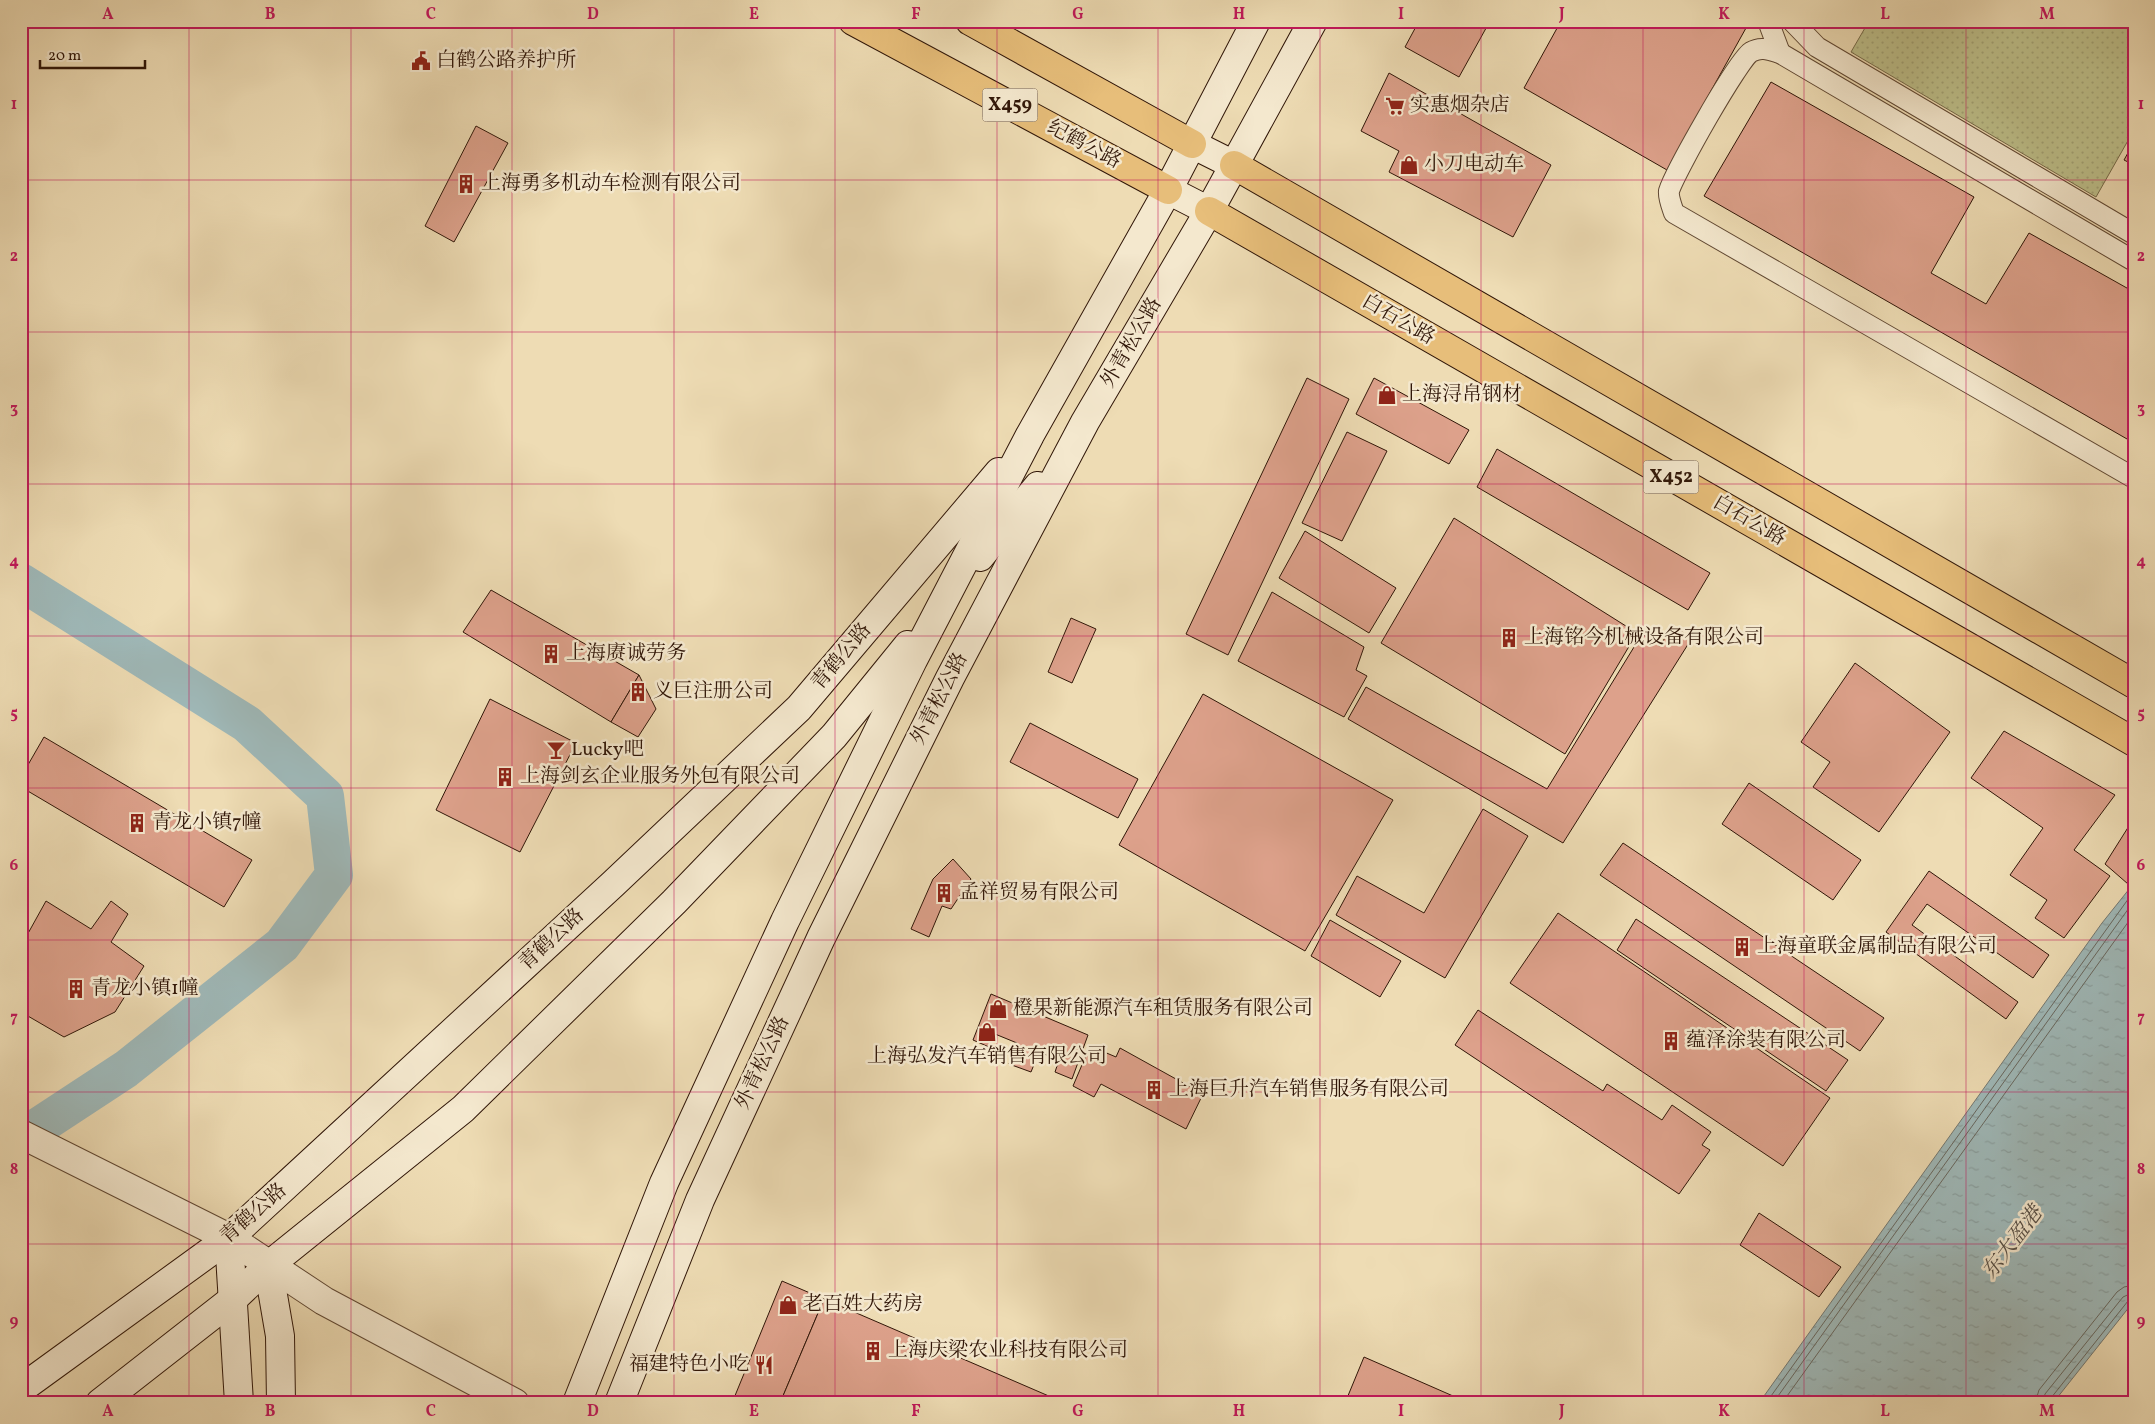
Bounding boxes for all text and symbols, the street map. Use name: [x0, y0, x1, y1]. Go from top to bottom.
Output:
text: A: [102, 4, 114, 26]
text: B: [265, 4, 276, 26]
text: C: [426, 4, 436, 26]
text: D: [587, 4, 599, 26]
text: E: [749, 4, 759, 26]
text: F: [911, 4, 921, 26]
text: G: [1072, 4, 1084, 26]
text: H: [1233, 4, 1245, 26]
text: I: [1398, 4, 1404, 26]
text: J: [1558, 4, 1565, 26]
text: K: [1718, 4, 1730, 26]
text: L: [1880, 4, 1890, 26]
text: M: [2039, 4, 2055, 26]
scale bar: [40, 38, 145, 70]
text: 20 m: [48, 46, 81, 67]
place label: 白鹤公路养护所: [436, 47, 576, 75]
public building icon: 白鹤公路养护所: [410, 50, 432, 72]
road number: X459: [982, 88, 1038, 122]
place label: 实惠烟杂店: [1410, 92, 1510, 120]
text: 1: [11, 94, 17, 116]
text: 1: [2138, 94, 2144, 116]
supermarket icon: 实惠烟杂店: [1384, 95, 1406, 117]
street label: 纪鹤公路: [1042, 114, 1126, 176]
place label: 小刀电动车: [1424, 151, 1524, 179]
shop icon: 小刀电动车: [1398, 154, 1420, 176]
place label: 上海勇多机动车检测有限公司: [481, 170, 741, 198]
building icon: 上海勇多机动车检测有限公司: [455, 173, 477, 195]
text: 2: [10, 246, 18, 268]
text: 2: [2137, 246, 2145, 268]
street label: 白石公路: [1356, 288, 1440, 352]
street label: 外青松公路: [1095, 293, 1169, 393]
place label: 上海浔帛钢材: [1402, 381, 1522, 409]
shop icon: 上海浔帛钢材: [1376, 384, 1398, 406]
text: 3: [10, 398, 18, 420]
text: 3: [2137, 398, 2145, 420]
road number: X452: [1644, 461, 1698, 494]
street label: 白石公路: [1707, 489, 1791, 553]
text: 4: [9, 551, 19, 573]
text: 4: [2136, 551, 2146, 573]
street label: 青鹤公路: [806, 617, 878, 697]
place label: 上海铭今机械设备有限公司: [1524, 624, 1764, 652]
building icon: 上海铭今机械设备有限公司: [1498, 627, 1520, 649]
place label: 上海赓诚劳务: [566, 640, 686, 668]
building icon: 上海赓诚劳务: [540, 643, 562, 665]
street label: 外青松公路: [905, 648, 975, 750]
place label: 义巨注册公司: [653, 678, 773, 706]
building icon: 义巨注册公司: [627, 681, 649, 703]
text: 5: [10, 703, 18, 725]
text: 5: [2137, 703, 2145, 725]
place label: Lucky吧: [571, 736, 644, 764]
bar icon: Lucky吧: [545, 739, 567, 761]
place label: 上海剑玄企业服务外包有限公司: [520, 763, 800, 791]
building icon: 上海剑玄企业服务外包有限公司: [494, 766, 516, 788]
place label: 青龙小镇7幢: [152, 809, 262, 837]
building icon: 青龙小镇7幢: [126, 812, 148, 834]
text: 6: [10, 855, 19, 877]
text: 6: [2137, 855, 2146, 877]
place label: 孟祥贸易有限公司: [959, 879, 1119, 907]
building icon: 孟祥贸易有限公司: [933, 882, 955, 904]
street label: 青鹤公路: [513, 902, 591, 978]
place label: 上海童联金属制品有限公司: [1757, 933, 1997, 961]
building icon: 上海童联金属制品有限公司: [1731, 936, 1753, 958]
place label: 青龙小镇1幢: [91, 975, 199, 1003]
building icon: 青龙小镇1幢: [65, 978, 87, 1000]
place label: 橙果新能源汽车租赁服务有限公司: [1013, 995, 1313, 1023]
shop icon: 橙果新能源汽车租赁服务有限公司: [987, 998, 1009, 1020]
text: 7: [10, 1007, 18, 1029]
text: 7: [2137, 1007, 2145, 1029]
street label: 外青松公路: [729, 1012, 797, 1114]
shop icon: 上海弘发汽车销售有限公司: [976, 1021, 998, 1043]
place label: 蕴泽涂装有限公司: [1686, 1027, 1846, 1055]
building icon: 蕴泽涂装有限公司: [1660, 1030, 1682, 1052]
place label: 上海弘发汽车销售有限公司: [867, 1043, 1107, 1071]
place label: 上海巨升汽车销售服务有限公司: [1169, 1076, 1449, 1104]
building icon: 上海巨升汽车销售服务有限公司: [1143, 1079, 1165, 1101]
text: 8: [10, 1159, 18, 1181]
text: 8: [2137, 1159, 2145, 1181]
street label: 青鹤公路: [215, 1177, 293, 1251]
water label: 东大盈港: [1976, 1198, 2052, 1285]
place label: 老百姓大药房: [803, 1291, 923, 1319]
shop icon: 老百姓大药房: [777, 1294, 799, 1316]
text: 9: [10, 1311, 19, 1333]
text: 9: [2137, 1311, 2146, 1333]
place label: 上海庆梁农业科技有限公司: [888, 1337, 1128, 1365]
building icon: 上海庆梁农业科技有限公司: [862, 1340, 884, 1362]
place label: 福建特色小吃: [629, 1351, 749, 1379]
restaurant icon: 福建特色小吃: [753, 1354, 775, 1376]
text: A: [102, 1401, 114, 1423]
text: B: [265, 1401, 276, 1423]
text: C: [426, 1401, 436, 1423]
text: D: [587, 1401, 599, 1423]
text: E: [749, 1401, 759, 1423]
text: F: [911, 1401, 921, 1423]
text: G: [1072, 1401, 1084, 1423]
text: H: [1233, 1401, 1245, 1423]
text: I: [1398, 1401, 1404, 1423]
text: J: [1558, 1401, 1565, 1423]
text: K: [1718, 1401, 1730, 1423]
text: L: [1880, 1401, 1890, 1423]
text: M: [2039, 1401, 2055, 1423]

